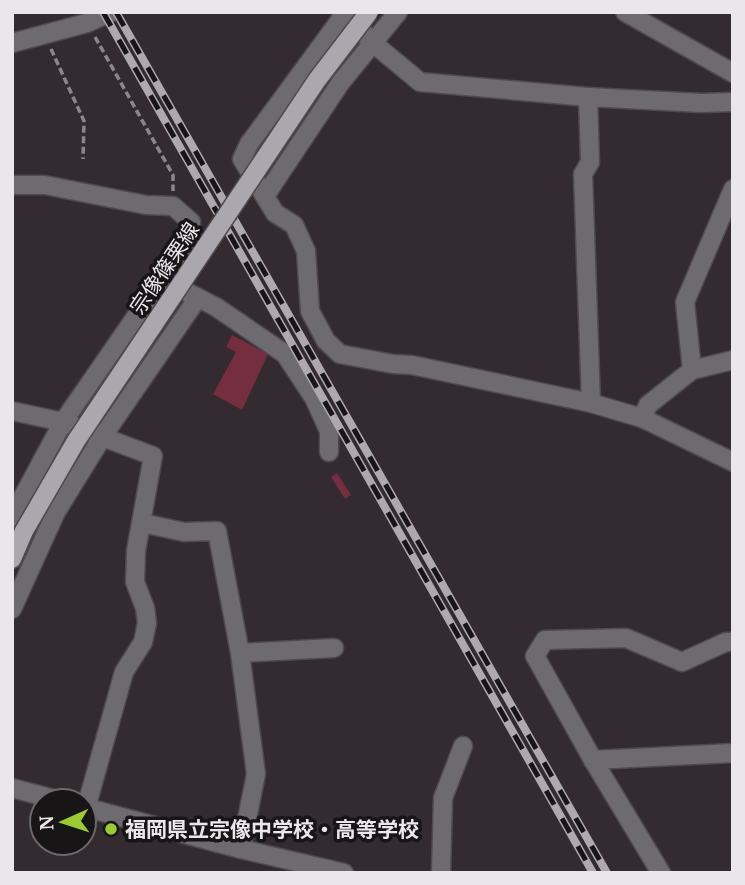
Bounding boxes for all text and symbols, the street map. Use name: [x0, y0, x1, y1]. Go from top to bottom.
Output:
street label: 宗像篠栗線: [123, 217, 205, 319]
north arrow: [28, 787, 98, 857]
text: N: [33, 814, 58, 831]
place label: 福岡県立宗像中学校・高等学校: [125, 815, 419, 843]
marker: 福岡県立宗像中学校・高等学校: [103, 821, 119, 837]

